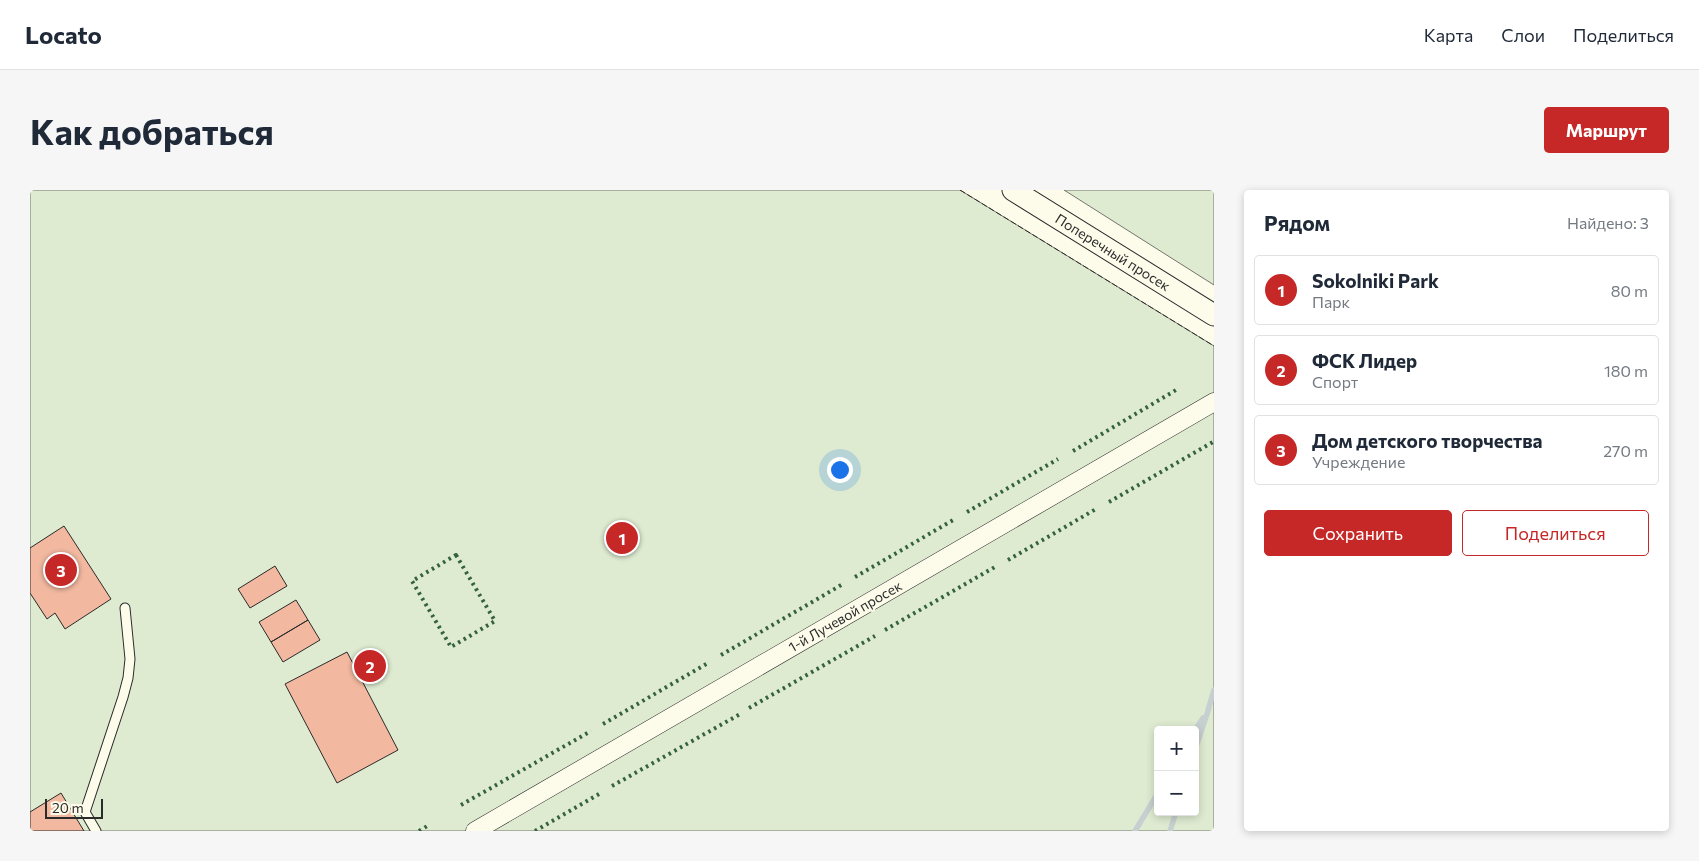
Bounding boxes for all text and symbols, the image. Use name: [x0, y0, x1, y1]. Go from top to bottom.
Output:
text: Locato: [25, 20, 102, 49]
text: Карта: [1424, 24, 1473, 46]
text: Слои: [1501, 24, 1545, 46]
text: Поделиться: [1573, 24, 1674, 46]
button: Маршрут: [1544, 107, 1669, 153]
text: Как добраться: [30, 109, 274, 152]
street label: Поперечный просек: [1052, 210, 1174, 295]
text: Рядом: [1264, 210, 1330, 235]
text: Найдено: 3: [1567, 213, 1649, 232]
text: Sokolniki Park: [1312, 269, 1439, 292]
text: 1: [1277, 281, 1285, 300]
text: 80 m: [1611, 281, 1648, 300]
text: Парк: [1312, 292, 1350, 311]
text: ФСК Лидер: [1312, 349, 1417, 372]
text: 2: [1276, 361, 1286, 380]
text: 180 m: [1604, 361, 1648, 380]
text: Спорт: [1312, 372, 1358, 391]
text: Дом детского творчества: [1312, 429, 1543, 452]
text: 3: [1276, 441, 1286, 460]
text: 270 m: [1603, 441, 1648, 460]
text: Учреждение: [1312, 452, 1405, 471]
your location: [827, 457, 853, 483]
button: Сохранить: [1264, 510, 1452, 556]
button: Поделиться: [1462, 510, 1649, 556]
pin: 1: [606, 519, 638, 557]
pin: 3: [45, 551, 77, 589]
street label: 1-й Лучевой просек: [785, 576, 905, 655]
pin: 2: [354, 647, 386, 685]
map controls: [1154, 726, 1199, 816]
button: +: [1154, 726, 1199, 771]
button: −: [1154, 771, 1199, 816]
scale bar: [45, 796, 102, 819]
text: 20 m: [52, 799, 84, 816]

